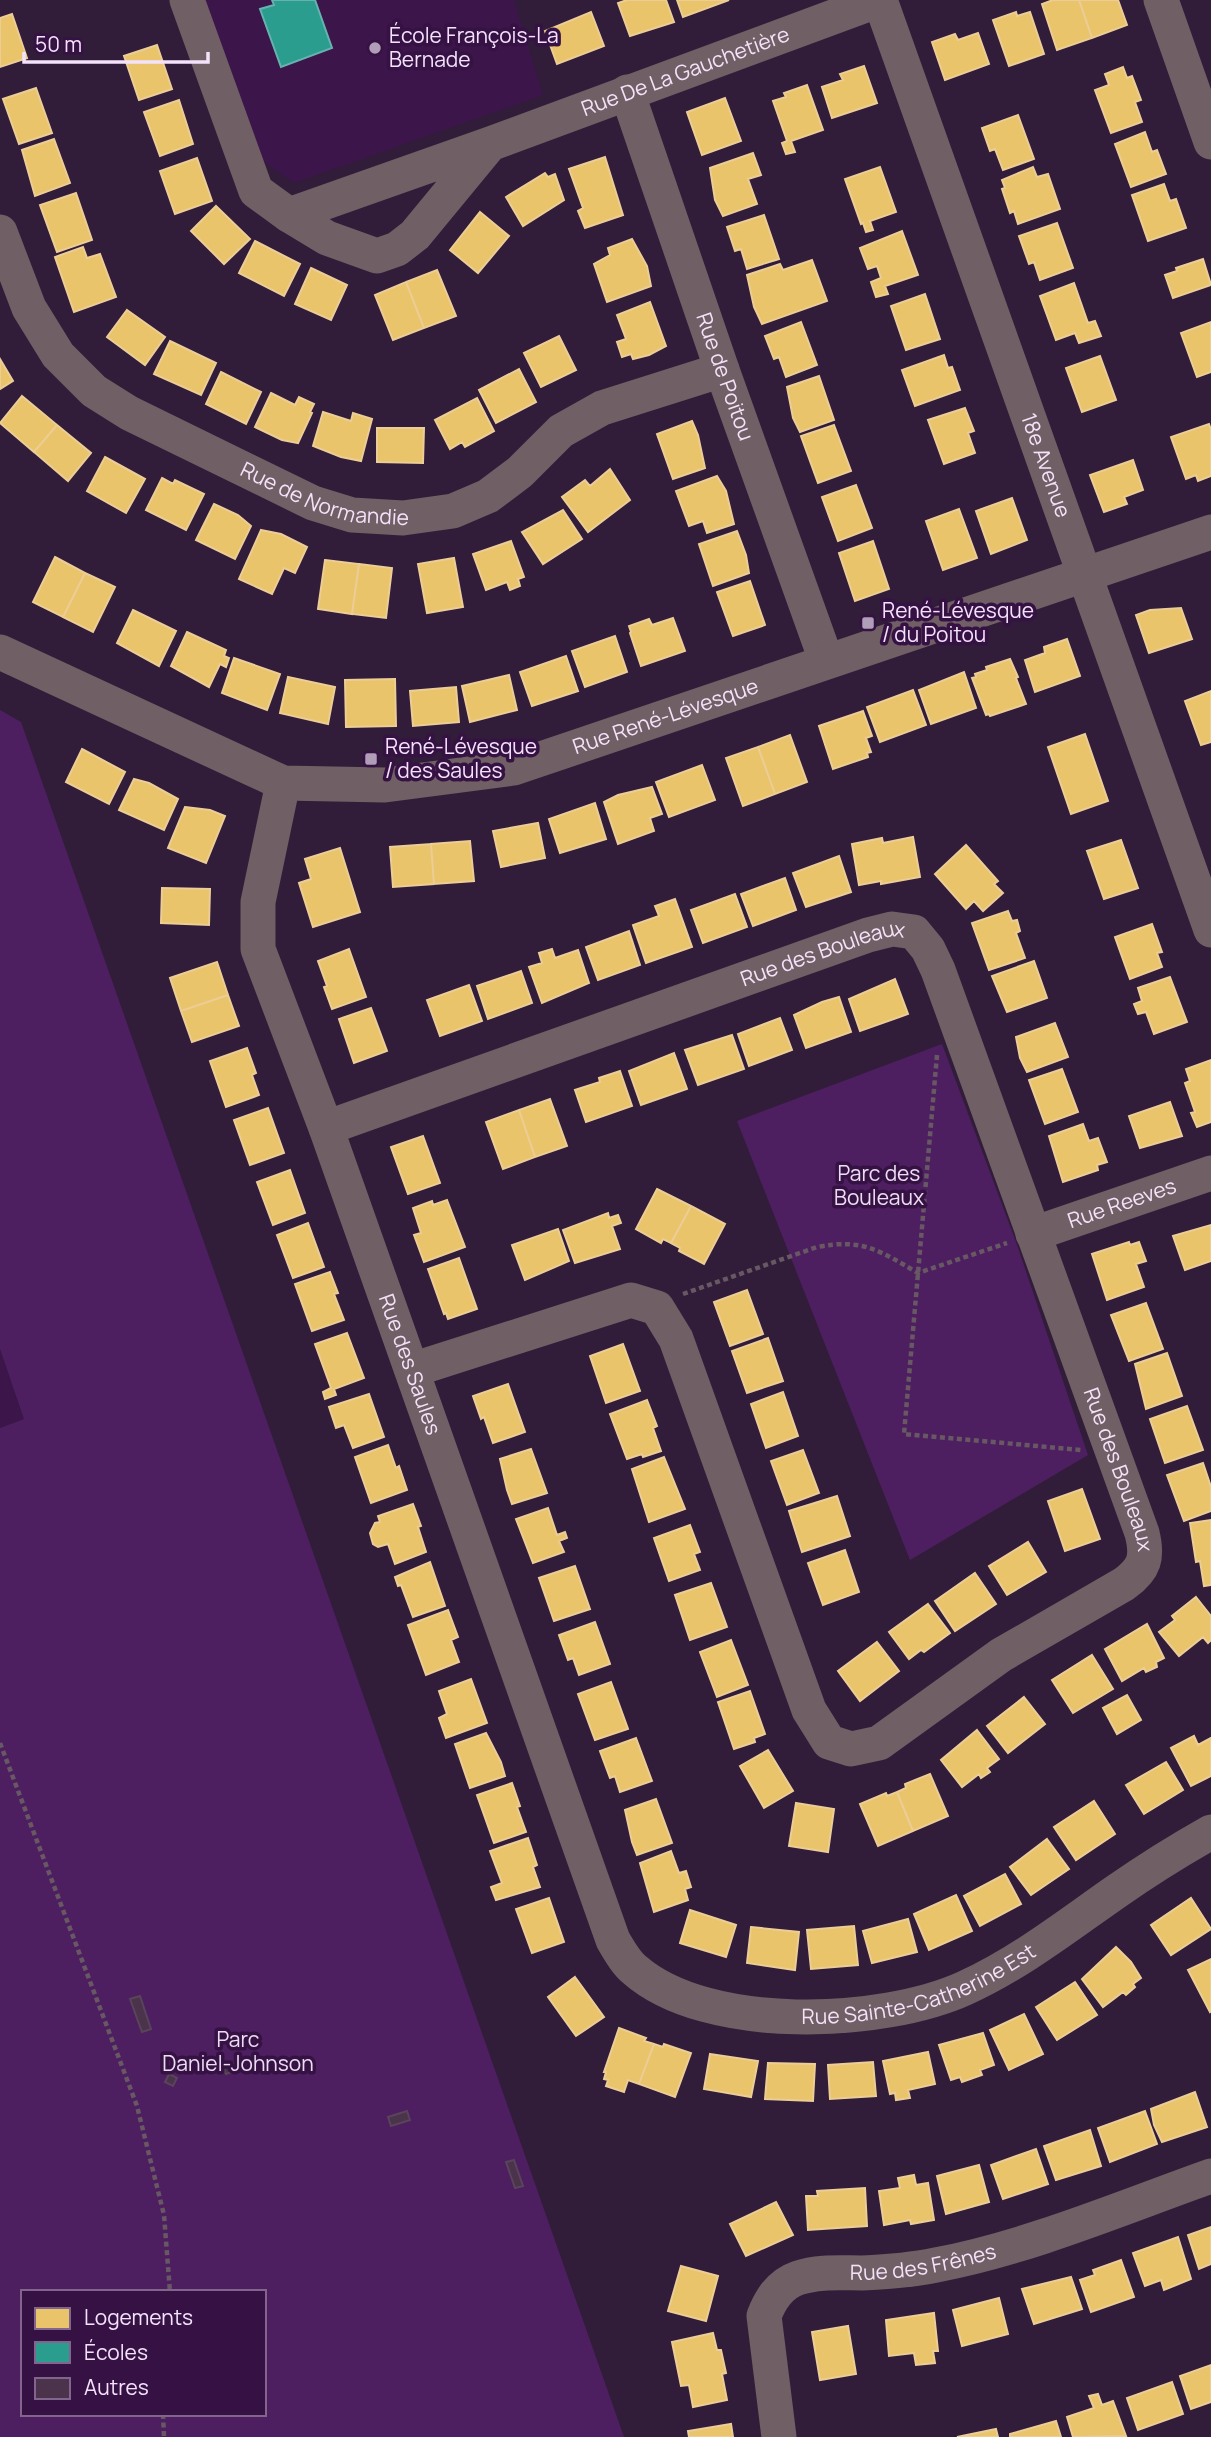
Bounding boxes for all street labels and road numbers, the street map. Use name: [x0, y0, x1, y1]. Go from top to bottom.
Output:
street label: Rue De La Gauchetière: [577, 19, 793, 122]
street label: Rue de Poitou: [690, 309, 761, 444]
street label: 18e Avenue: [1015, 409, 1078, 521]
street label: Rue de Normandie: [236, 455, 410, 531]
street label: Rue René-Lévesque: [569, 671, 762, 760]
street label: Rue des Bouleaux: [736, 914, 907, 992]
street label: Rue Reeves: [1064, 1171, 1180, 1234]
street label: Rue des Saules: [373, 1290, 448, 1438]
street label: Rue des Bouleaux: [1077, 1384, 1160, 1553]
street label: Rue Sainte-Catherine Est: [801, 1937, 1041, 2030]
street label: Rue des Frênes: [850, 2236, 999, 2286]

